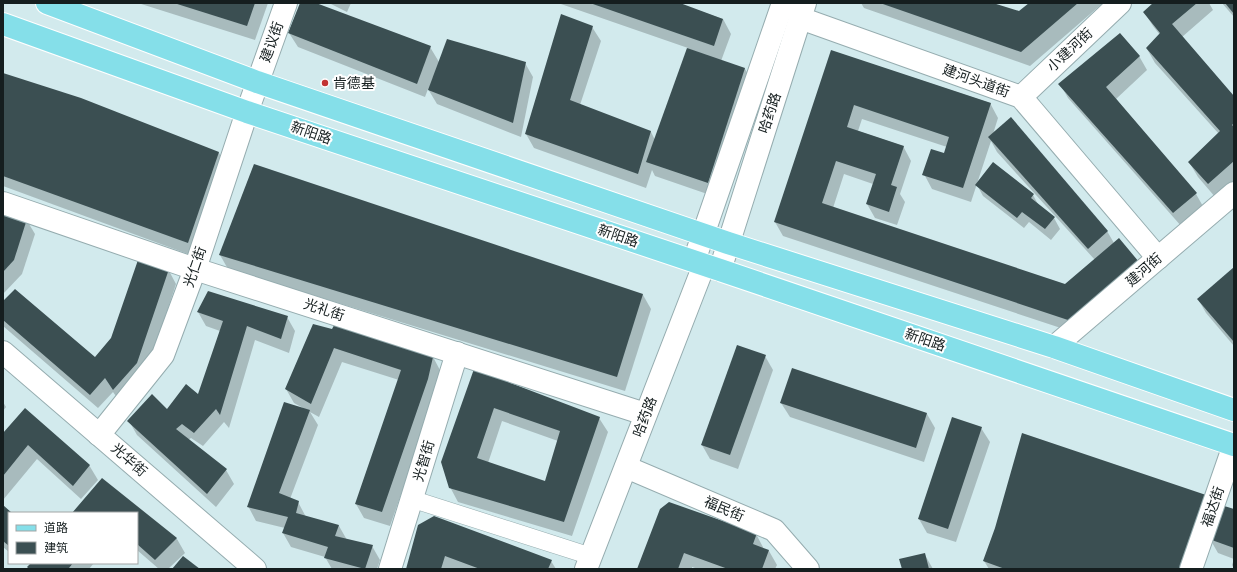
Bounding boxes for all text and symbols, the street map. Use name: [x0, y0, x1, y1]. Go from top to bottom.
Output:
street label: 建议街: [257, 19, 287, 65]
street label: 小建河街: [1044, 25, 1096, 75]
street label: 建河头道街: [940, 61, 1012, 101]
place label: 肯德基: [333, 75, 375, 92]
marker: 肯德基: [320, 78, 330, 88]
street label: 哈药路: [755, 90, 785, 136]
street label: 新阳路: [288, 118, 334, 148]
street label: 新阳路: [595, 221, 641, 251]
street label: 光仁街: [180, 244, 210, 290]
street label: 建河街: [1123, 250, 1165, 290]
street label: 光礼街: [301, 295, 347, 325]
street label: 新阳路: [902, 325, 948, 355]
street label: 哈药路: [630, 394, 660, 440]
street label: 光智街: [410, 438, 438, 484]
street label: 光华街: [108, 440, 150, 480]
street label: 福达街: [1198, 484, 1228, 530]
street label: 福民街: [701, 493, 747, 525]
legend: [8, 512, 138, 564]
text: 道路: [44, 521, 68, 535]
text: 建筑: [44, 541, 68, 555]

